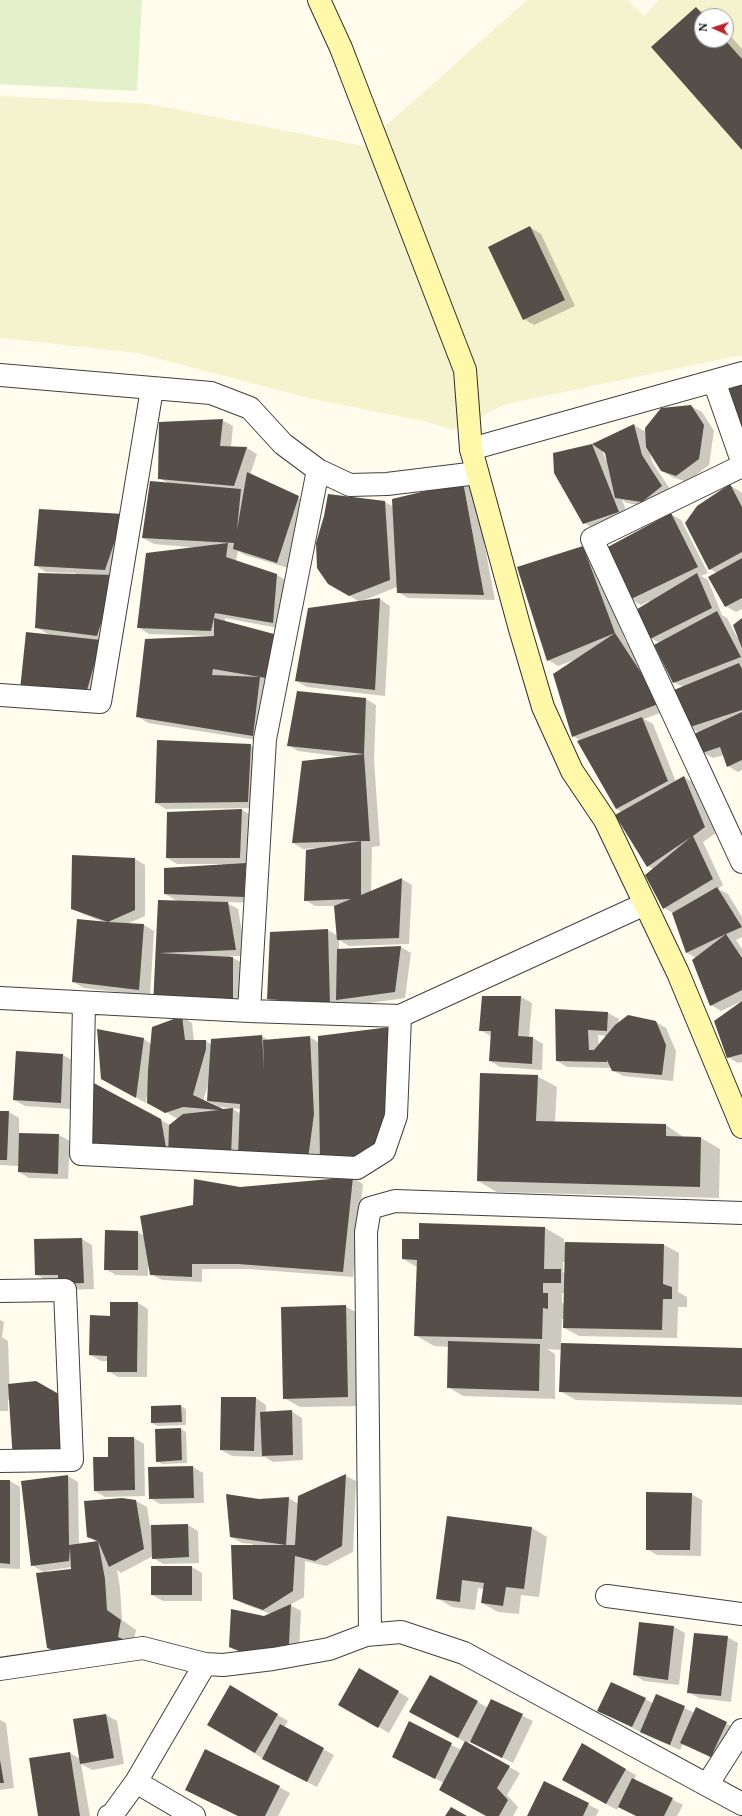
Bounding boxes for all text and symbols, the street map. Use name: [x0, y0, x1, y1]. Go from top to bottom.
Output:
north arrow: [694, 8, 734, 48]
text: N: [695, 23, 710, 32]

